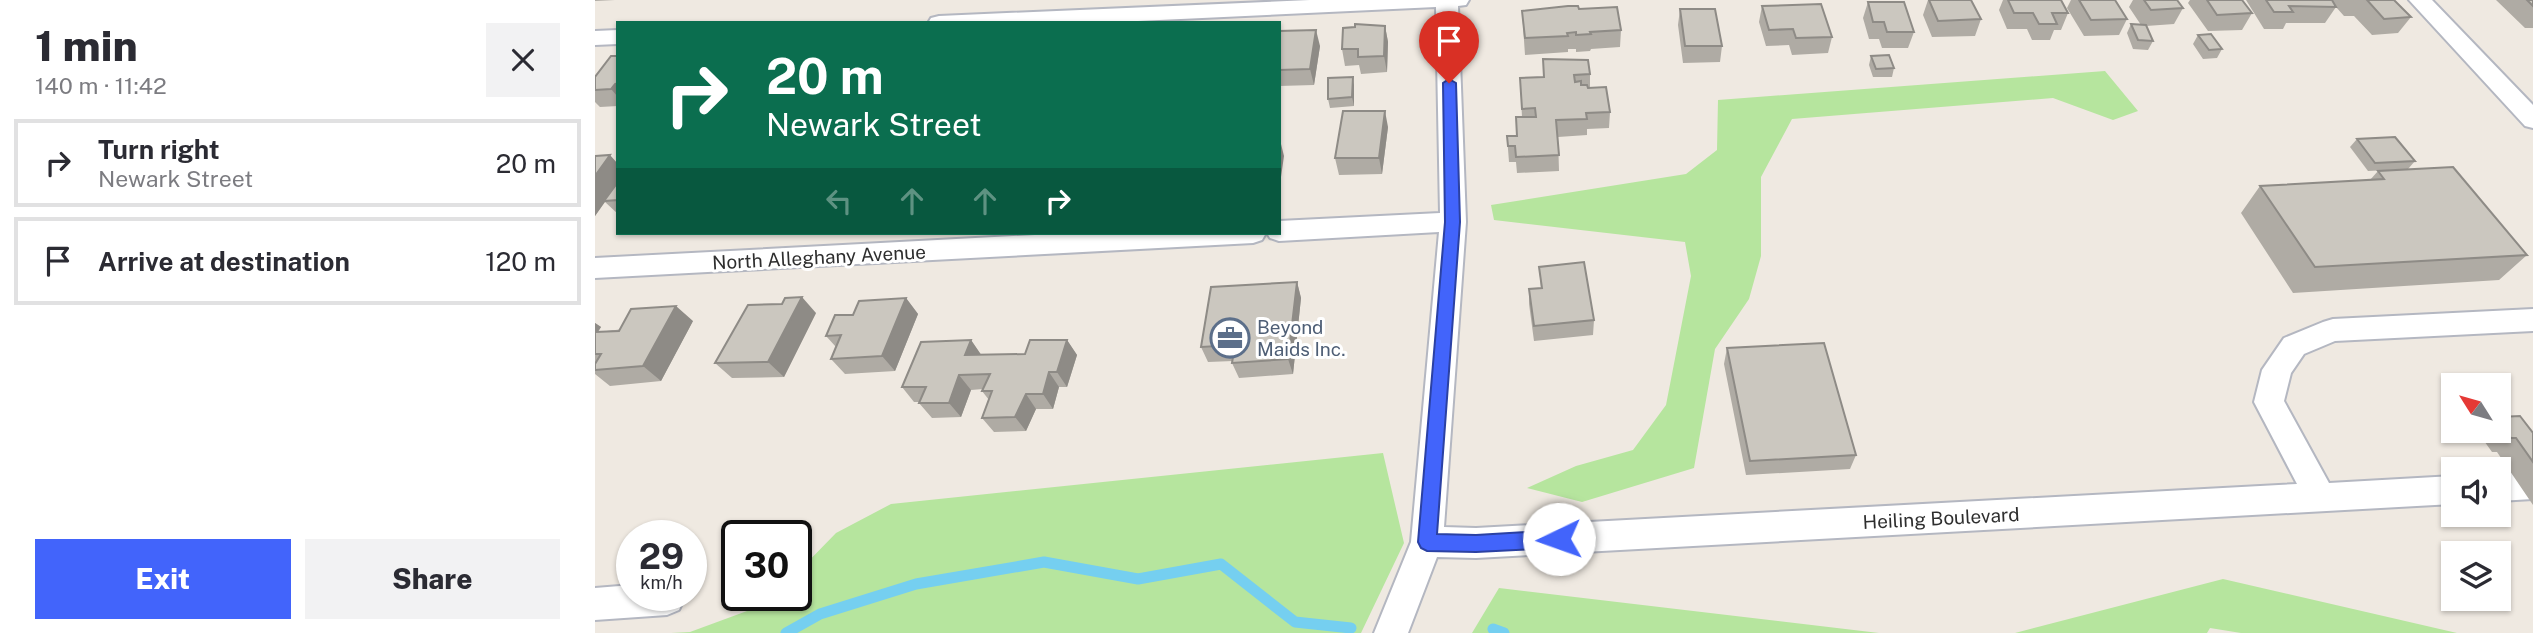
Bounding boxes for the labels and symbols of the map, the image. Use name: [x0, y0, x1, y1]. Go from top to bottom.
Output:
pin: [1419, 11, 1479, 83]
street label: North Alleghany Avenue: [712, 240, 926, 274]
place label: Beyond Maids Inc.: [1257, 316, 1345, 360]
office icon: Beyond Maids Inc.: [1209, 317, 1251, 359]
north arrow: [2441, 373, 2511, 443]
position arrow: [1522, 502, 1596, 576]
street label: Heiling Boulevard: [1862, 503, 2020, 533]
speed limit sign: 30: [721, 520, 812, 611]

